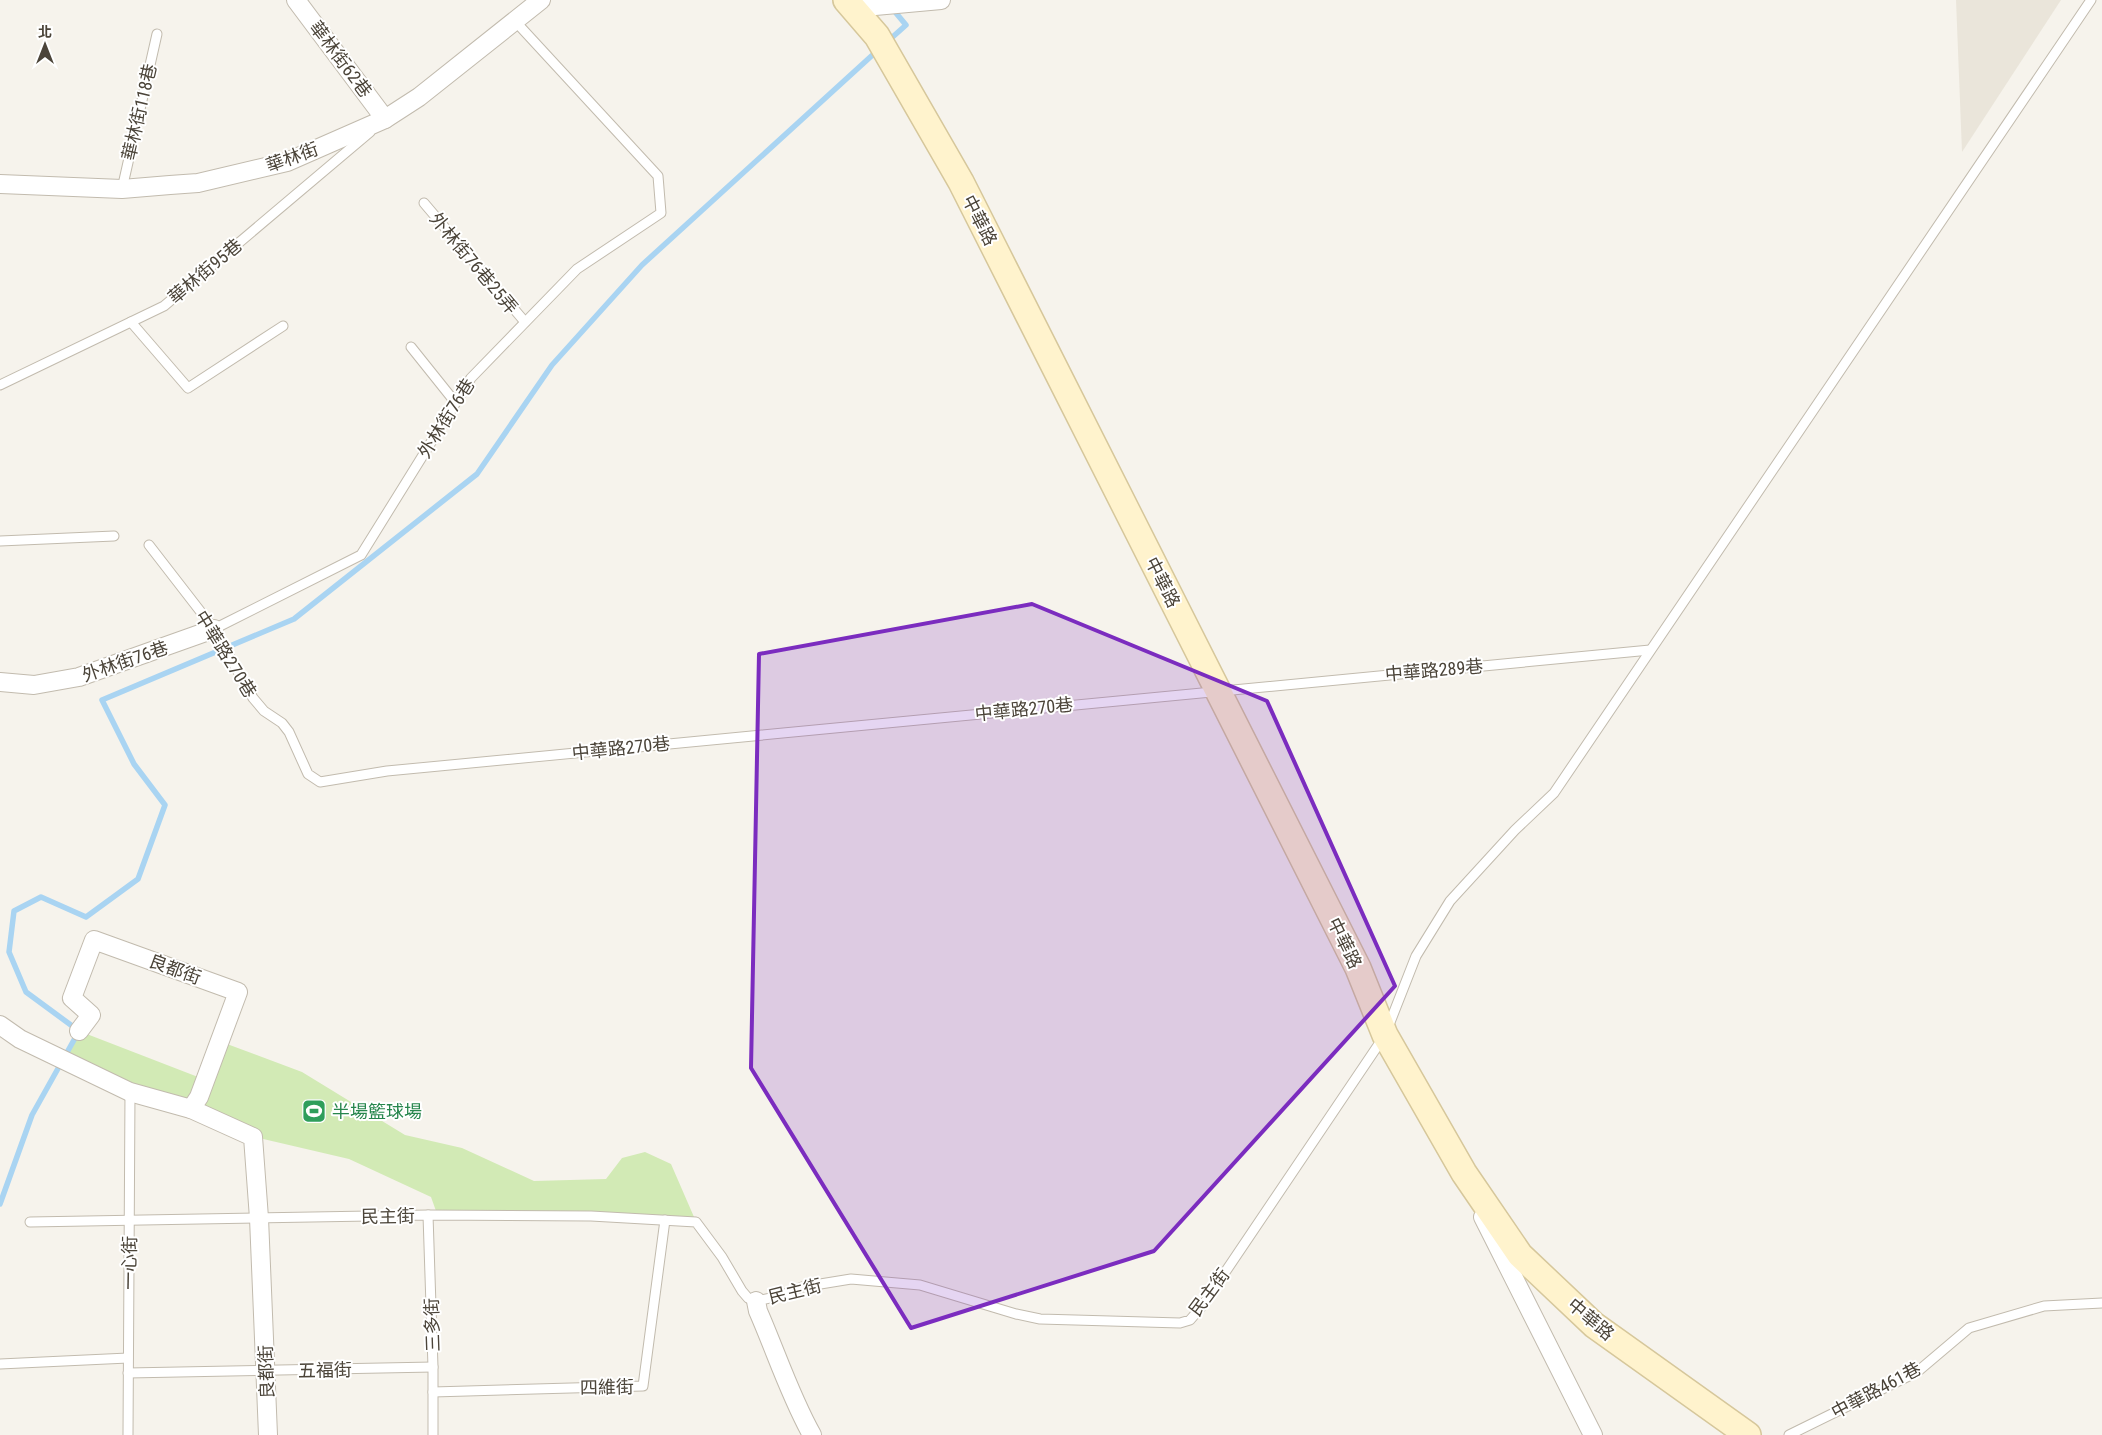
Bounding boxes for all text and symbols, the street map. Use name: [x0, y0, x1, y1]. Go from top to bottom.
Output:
street label: 華林街62巷: [306, 17, 376, 101]
north arrow: [20, 20, 70, 70]
text: 北: [38, 24, 52, 40]
street label: 華林街118巷: [118, 62, 160, 162]
street label: 華林街: [263, 138, 321, 176]
street label: 中華路: [958, 191, 1002, 249]
street label: 外林街76巷25弄: [426, 208, 522, 318]
street label: 華林街95巷: [164, 234, 246, 308]
street label: 外林街76巷: [413, 374, 479, 462]
street label: 中華路: [1141, 553, 1185, 611]
street label: 中華路270巷: [191, 607, 261, 701]
street label: 外林街76巷: [79, 636, 171, 686]
street label: 中華路289巷: [1384, 655, 1484, 685]
street label: 中華路270巷: [974, 693, 1074, 725]
street label: 中華路270巷: [571, 732, 671, 764]
street label: 中華路: [1324, 914, 1366, 972]
street label: 良都街: [146, 950, 204, 988]
sports icon: 半場籃球場: [301, 1098, 327, 1124]
place label: 半場籃球場: [332, 1101, 422, 1122]
street label: 民主街: [361, 1205, 415, 1227]
street label: 一心街: [118, 1236, 140, 1290]
street label: 民主街: [1184, 1264, 1234, 1320]
street label: 民主街: [766, 1274, 824, 1308]
street label: 中華路: [1564, 1294, 1618, 1344]
street label: 三多街: [421, 1298, 443, 1352]
street label: 良都街: [255, 1345, 277, 1399]
street label: 中華路461巷: [1828, 1358, 1924, 1422]
street label: 五福街: [298, 1359, 352, 1381]
street label: 四維街: [580, 1376, 634, 1398]

